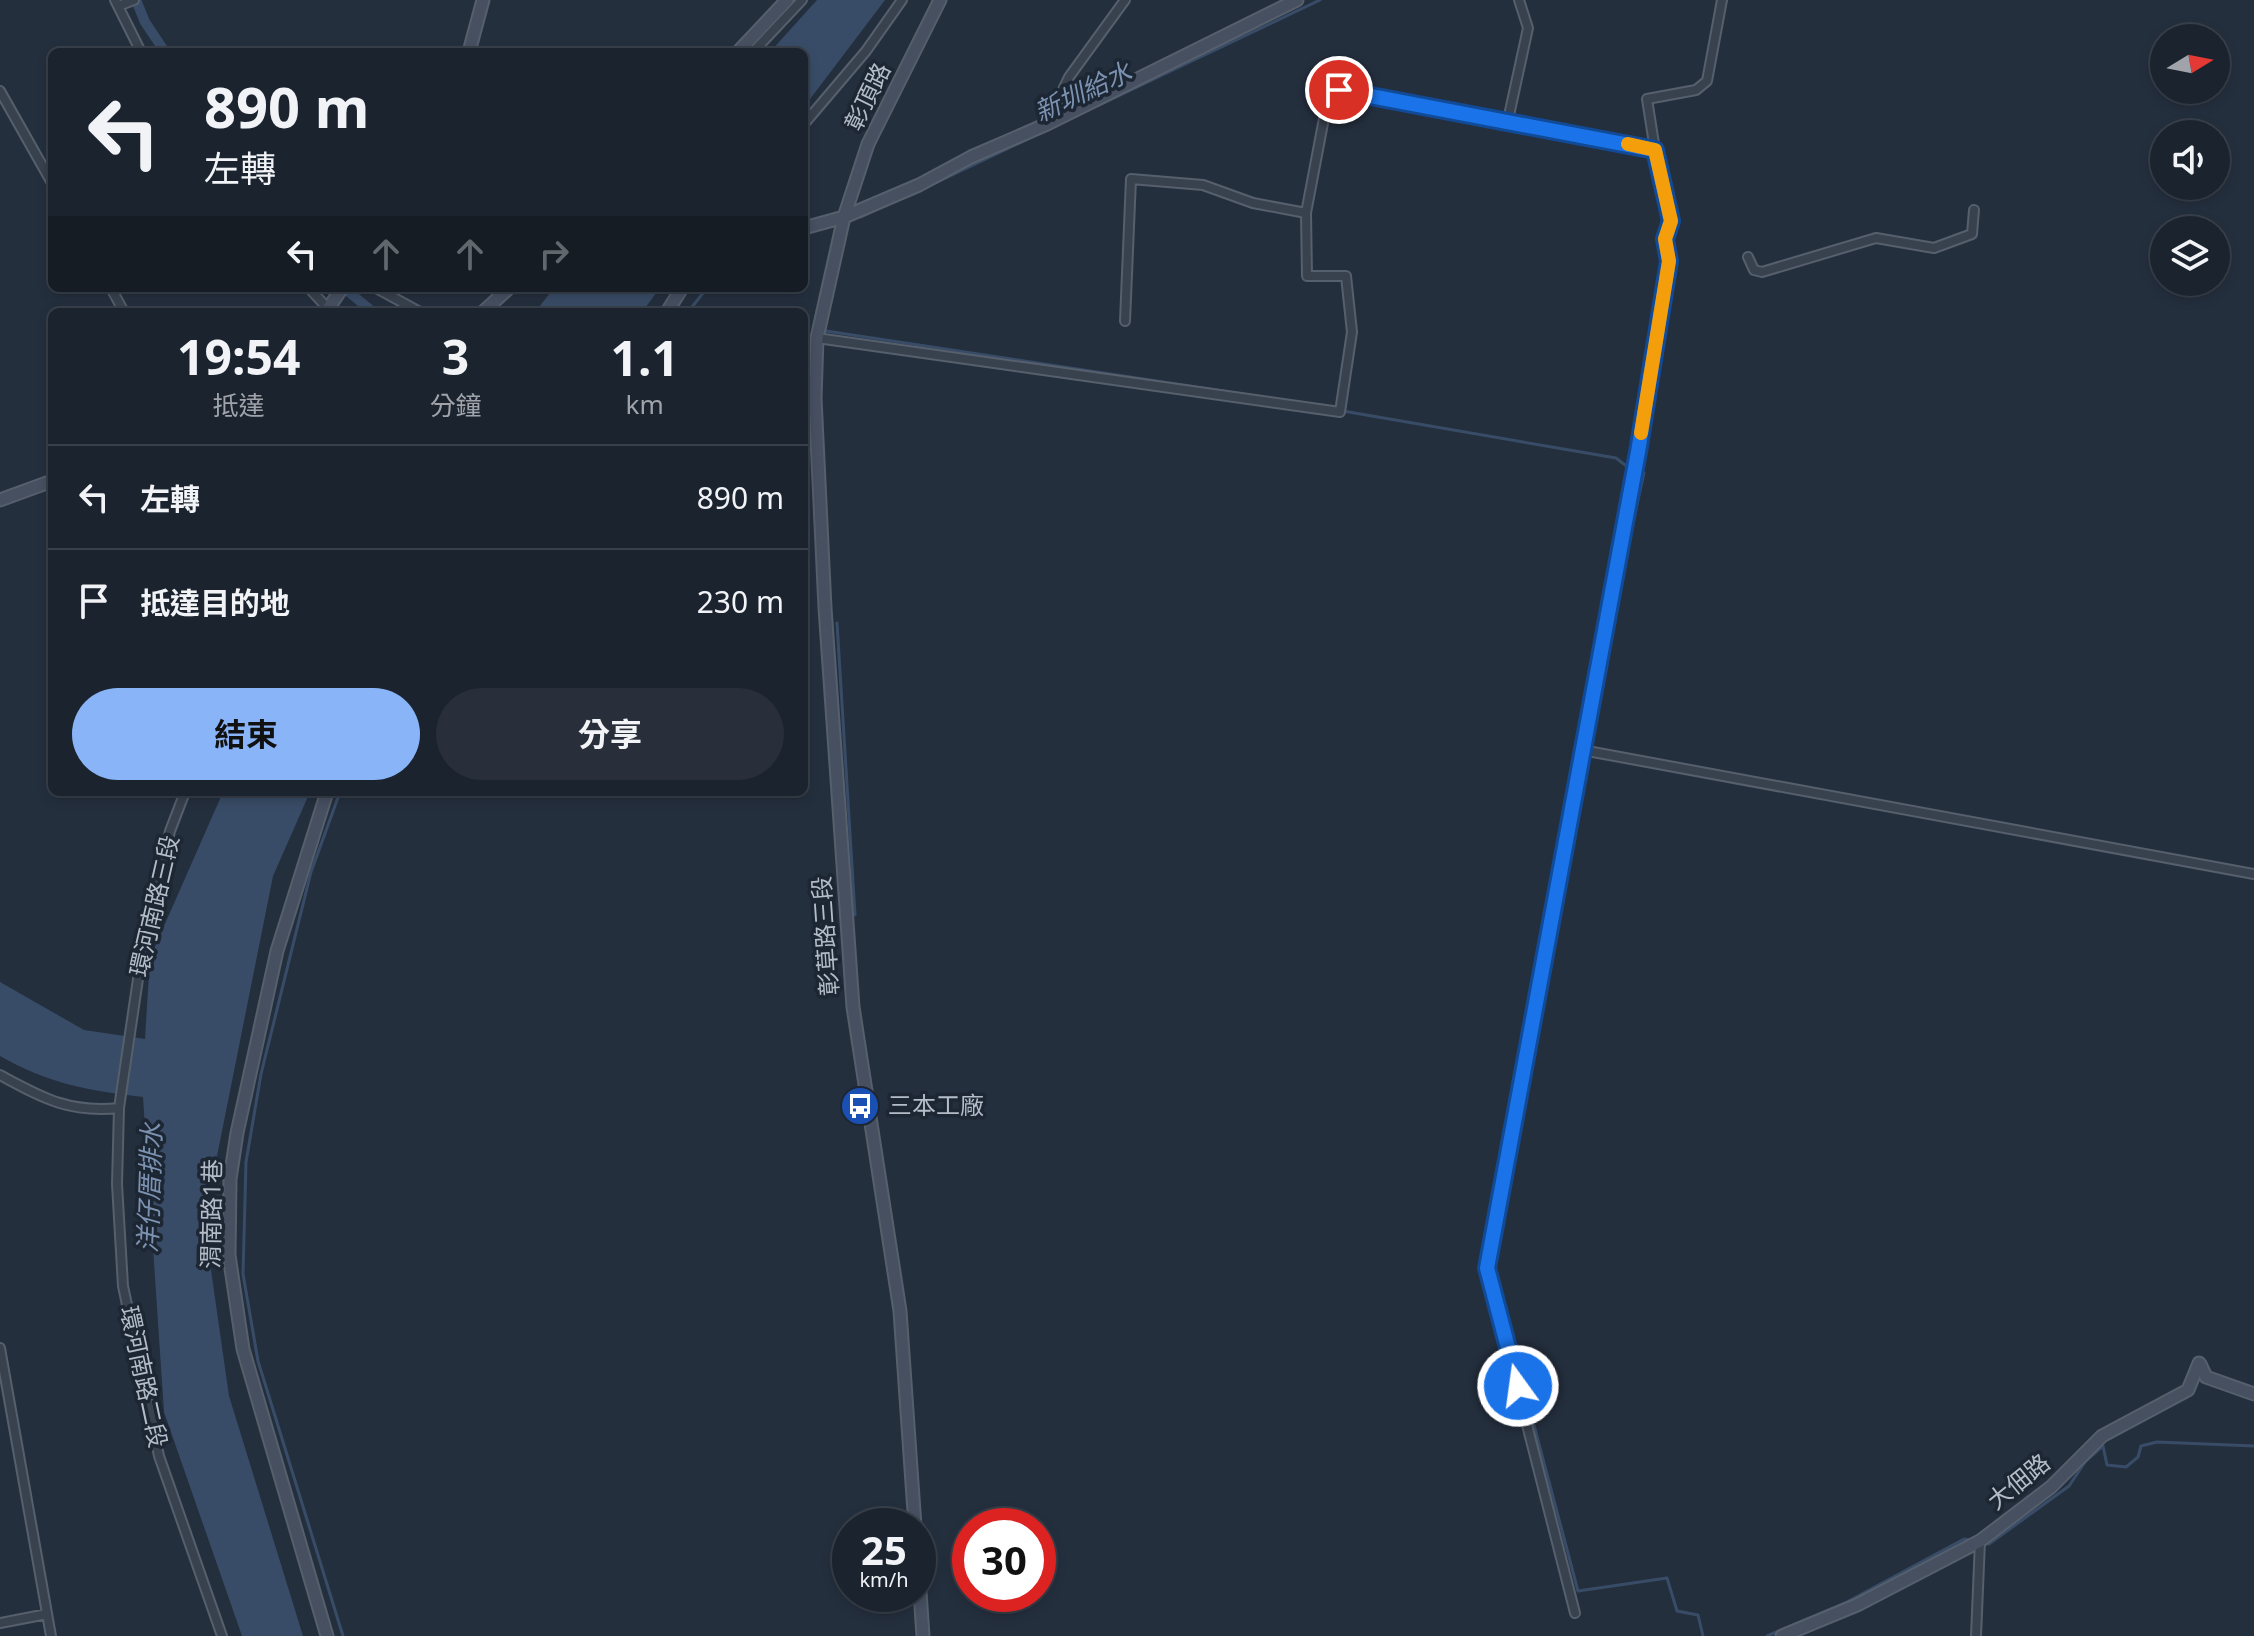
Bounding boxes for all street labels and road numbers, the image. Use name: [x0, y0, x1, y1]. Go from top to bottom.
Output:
street label: 彰頂路: [836, 57, 897, 136]
street label: 環河南路三段: [121, 832, 186, 980]
street label: 彰草路三段: [804, 875, 845, 997]
street label: 渭南路1巷: [193, 1159, 228, 1269]
street label: 環河南路二段: [113, 1303, 176, 1451]
street label: 大佃路: [1980, 1445, 2056, 1516]

